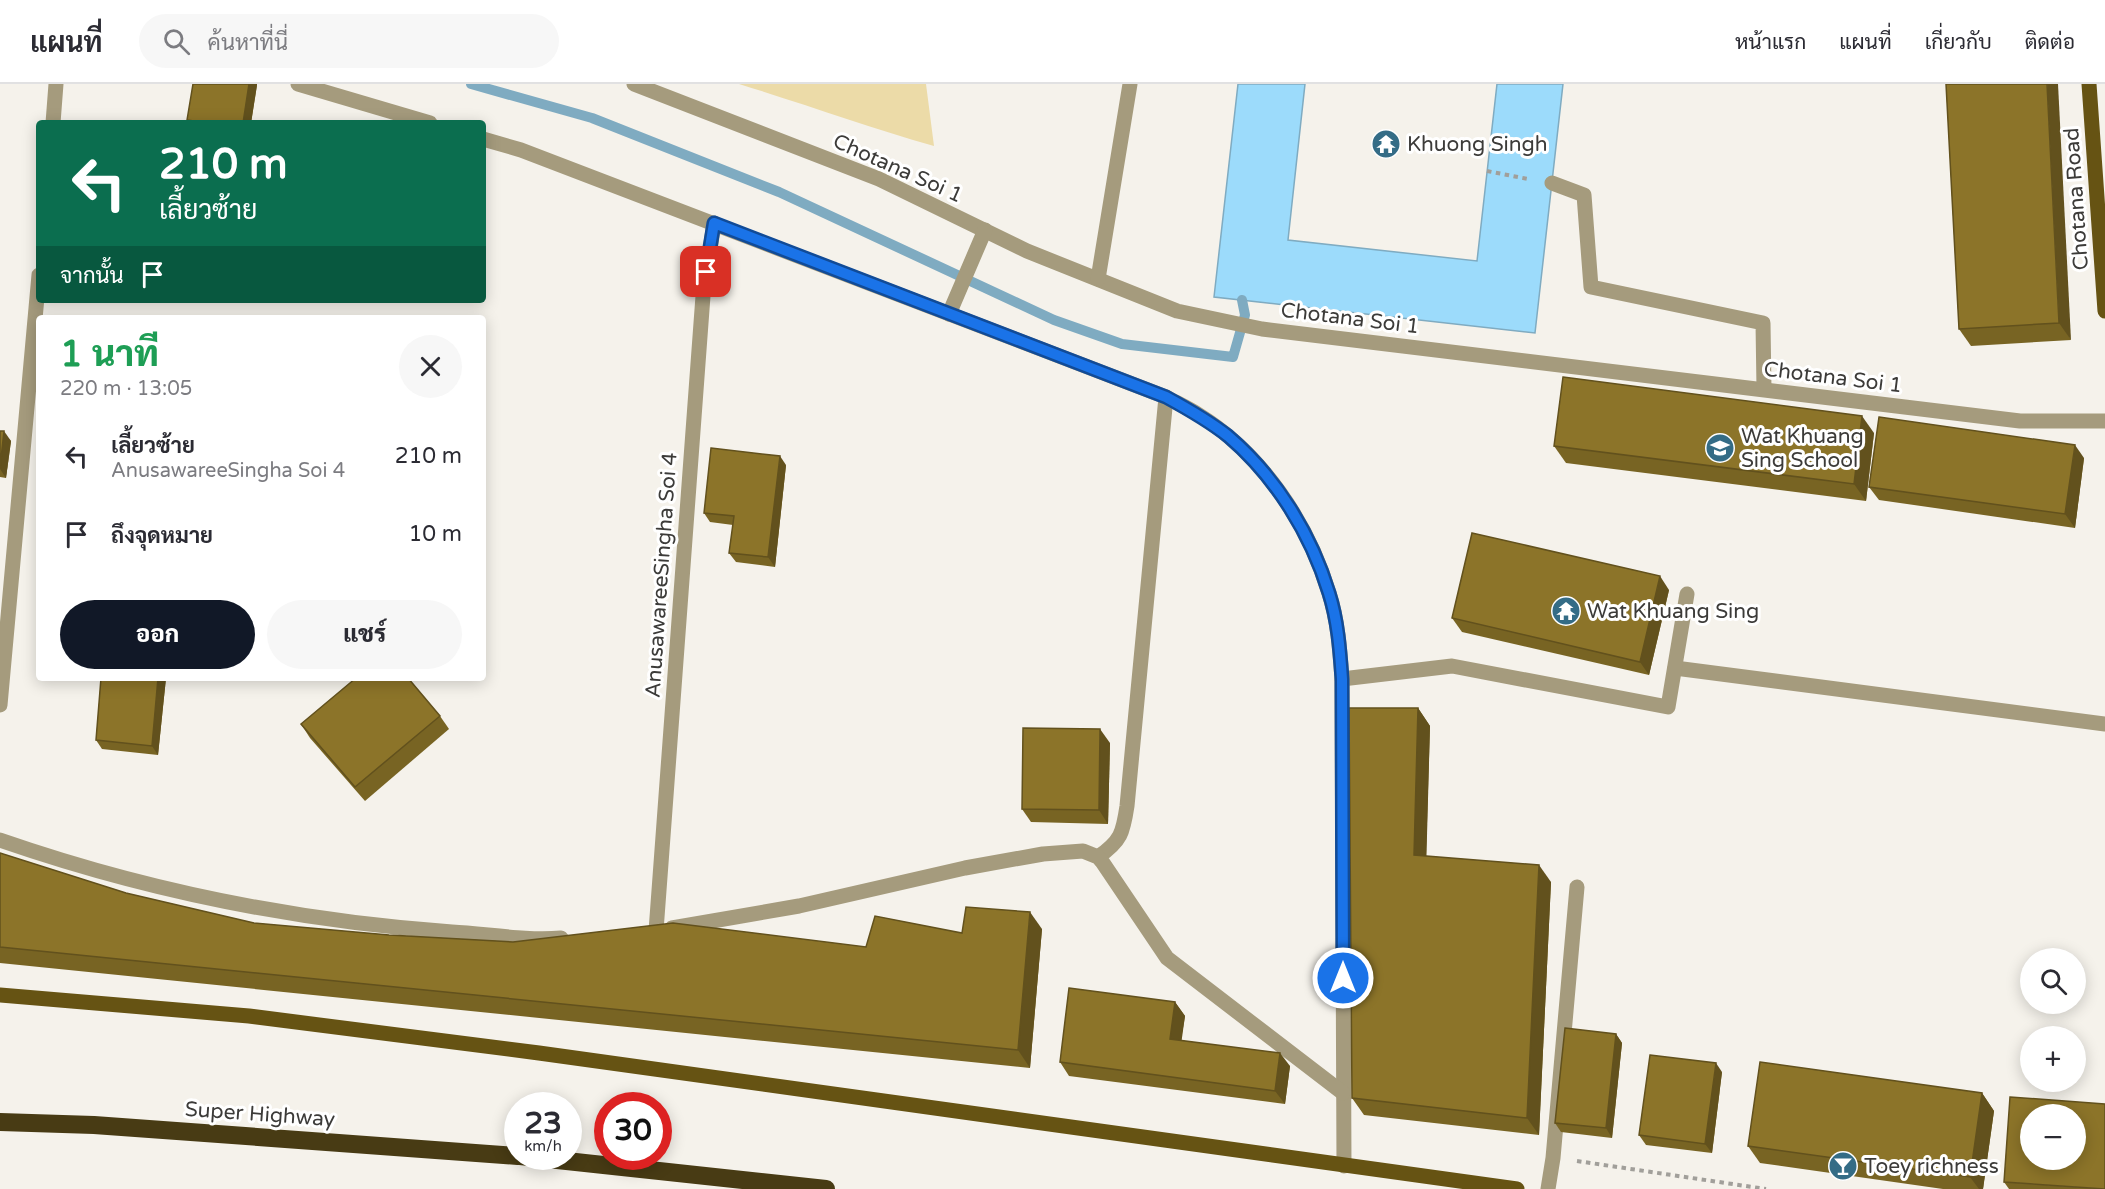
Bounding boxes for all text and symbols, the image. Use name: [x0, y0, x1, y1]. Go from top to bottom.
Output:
search box: [139, 14, 559, 68]
icon: search: [160, 25, 193, 58]
text: แผนที่: [30, 26, 103, 60]
text: ค้นหาที่นี่: [208, 30, 288, 56]
text: หน้าแรก: [1735, 30, 1806, 55]
text: แผนที่: [1839, 30, 1892, 55]
text: เกี่ยวกับ: [1925, 30, 1992, 55]
text: ติดต่อ: [2025, 30, 2075, 55]
street label: Chotana Road: [2059, 127, 2094, 271]
temple icon: Khuong Singh: [1370, 128, 1402, 160]
street label: Chotana Soi 1: [829, 129, 967, 208]
place label: Khuong Singh: [1407, 132, 1548, 157]
text: 210 m: [159, 139, 288, 190]
icon: left: [60, 144, 138, 222]
text: เลี้ยวซ้าย: [159, 194, 257, 227]
pin: [680, 246, 731, 297]
icon: arrive: [689, 255, 722, 288]
icon: arrive: [136, 258, 169, 291]
text: จากนั้น: [60, 263, 124, 289]
street label: Chotana Soi 1: [1279, 298, 1421, 339]
text: 1 นาที: [60, 333, 159, 376]
button: close: [399, 335, 462, 398]
street label: Chotana Soi 1: [1762, 357, 1904, 398]
text: 220 m · 13:05: [60, 377, 192, 401]
place label: Wat Khuang Sing School: [1741, 424, 1864, 473]
school or university icon: Wat Khuang Sing School: [1704, 432, 1736, 464]
text: เลี้ยวซ้าย: [111, 433, 195, 459]
icon: left: [60, 440, 93, 473]
text: 210 m: [395, 443, 462, 469]
street label: AnusawareeSingha Soi 4: [640, 451, 683, 699]
text: AnusawareeSingha Soi 4: [111, 459, 345, 483]
icon: arrive: [60, 518, 93, 551]
text: 10 m: [408, 521, 462, 547]
text: ถึงจุดหมาย: [111, 523, 213, 549]
temple icon: Wat Khuang Sing: [1550, 595, 1582, 627]
place label: Wat Khuang Sing: [1587, 599, 1759, 624]
button: ออก: [60, 600, 255, 669]
button: แชร์: [267, 600, 462, 669]
position arrow: [1311, 946, 1375, 1010]
map controls: [2020, 948, 2086, 1170]
button: search: [2020, 948, 2086, 1014]
button: +: [2020, 1026, 2086, 1092]
speed limit sign: 30: [594, 1092, 672, 1170]
street label: Super Highway: [184, 1097, 336, 1132]
button: −: [2020, 1104, 2086, 1170]
text: 23: [524, 1105, 562, 1142]
text: km/h: [524, 1137, 562, 1155]
bar icon: Toey richness: [1827, 1150, 1859, 1182]
place label: Toey richness: [1864, 1154, 1999, 1179]

